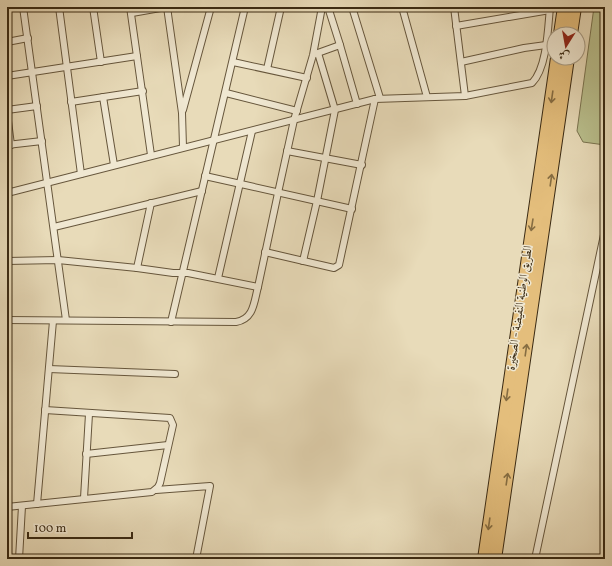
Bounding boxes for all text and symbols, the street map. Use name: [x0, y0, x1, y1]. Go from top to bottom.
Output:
north arrow: [546, 26, 586, 66]
text: ش: [558, 46, 571, 63]
one-way arrow: [548, 90, 556, 103]
one-way arrow: [547, 174, 555, 187]
one-way arrow: [528, 218, 536, 231]
street label: الطريق الوطنية النفيضة - الصخيرة: [503, 244, 537, 371]
one-way arrow: [522, 344, 530, 357]
one-way arrow: [503, 388, 511, 401]
one-way arrow: [503, 473, 511, 486]
scale bar: [28, 514, 132, 540]
one-way arrow: [485, 517, 493, 530]
text: 100 m: [34, 521, 67, 537]

